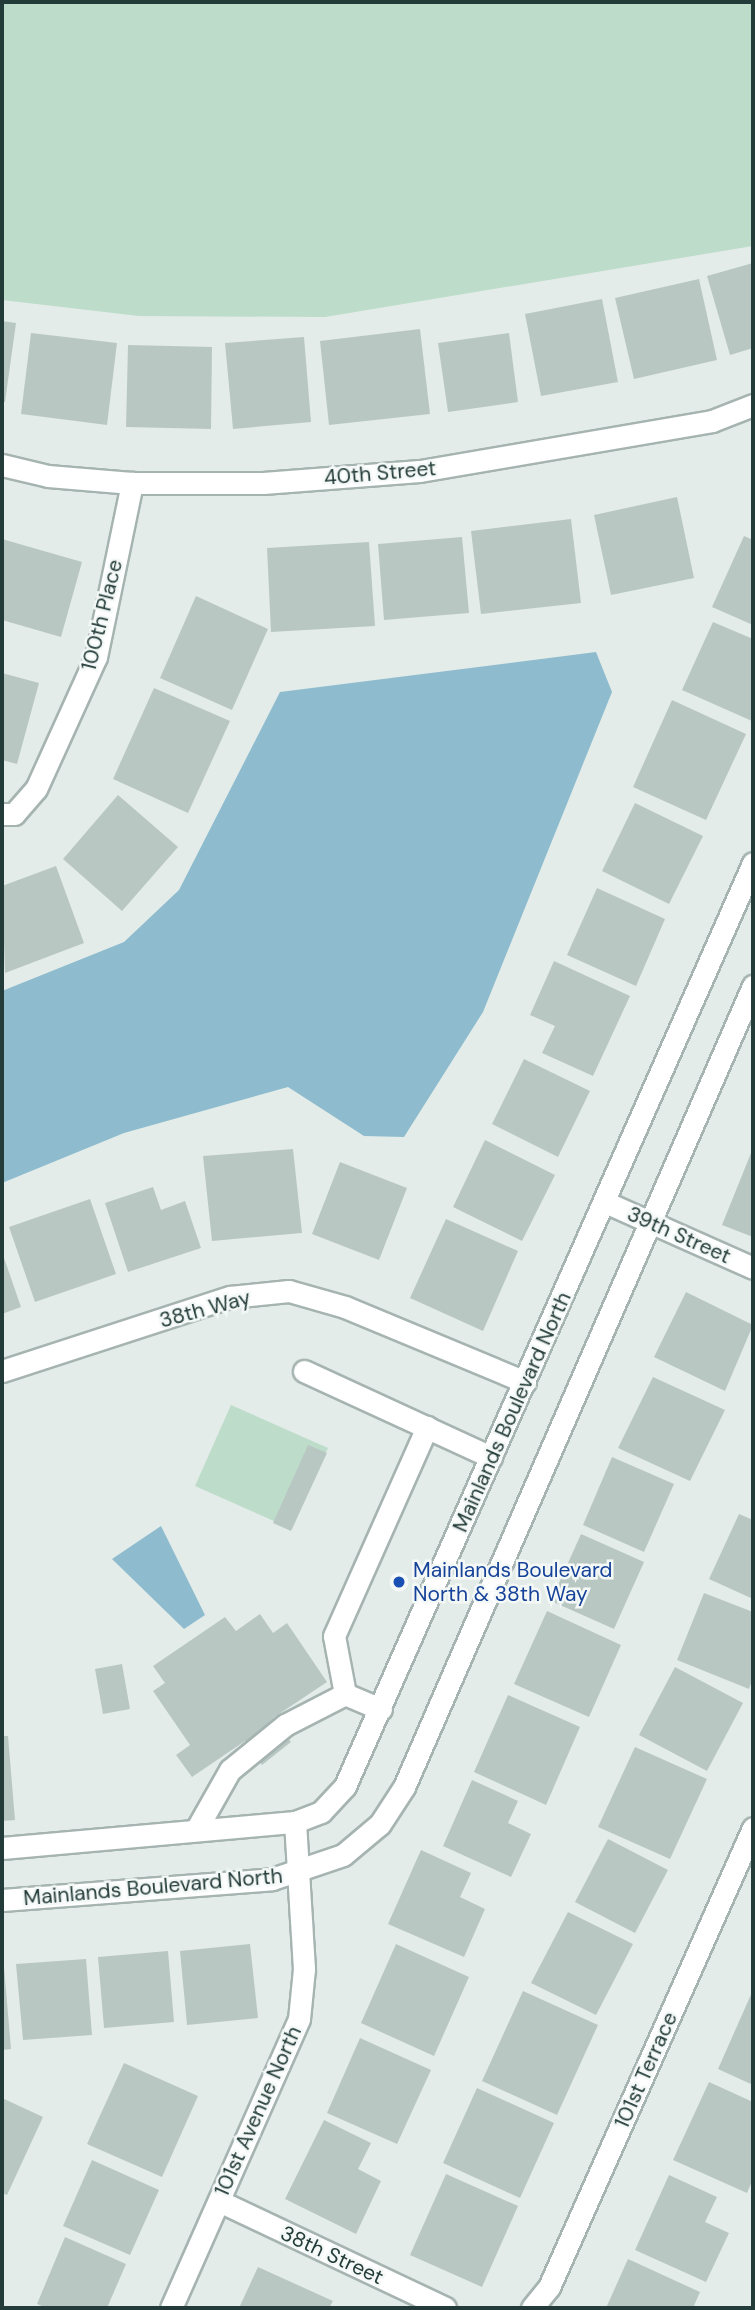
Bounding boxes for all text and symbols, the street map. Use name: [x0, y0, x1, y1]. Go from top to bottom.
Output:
street label: 40th Street: [323, 456, 437, 490]
street label: 100th Place: [76, 557, 128, 673]
street label: 39th Street: [623, 1201, 735, 1269]
street label: 38th Way: [157, 1285, 253, 1333]
street label: Mainlands Boulevard North: [448, 1288, 576, 1536]
place label: Mainlands Boulevard North & 38th Way: [413, 1557, 612, 1607]
marker: Mainlands Boulevard North & 38th Way: [391, 1574, 407, 1590]
street label: Mainlands Boulevard North: [22, 1863, 284, 1911]
street label: 101st Terrace: [609, 2008, 683, 2132]
street label: 101st Avenue North: [209, 2022, 307, 2200]
street label: 38th Street: [277, 2220, 387, 2290]

